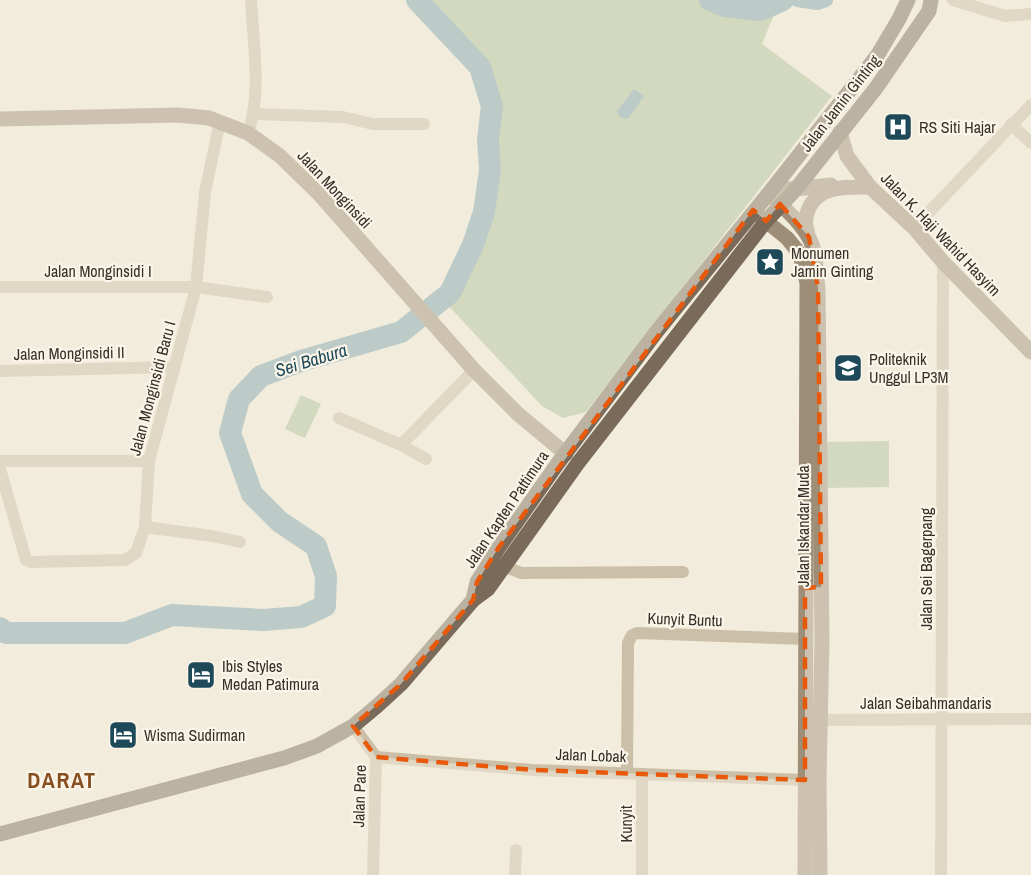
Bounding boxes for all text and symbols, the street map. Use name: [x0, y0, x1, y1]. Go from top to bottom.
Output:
street label: Jalan Jamin Ginting: [795, 49, 885, 156]
hospital icon: RS Siti Hajar: [882, 111, 914, 143]
place label: RS Siti Hajar: [919, 116, 996, 138]
street label: Jalan Monginsidi: [293, 145, 377, 233]
street label: Jalan K. Haji Wahid Hasyim: [876, 168, 1006, 300]
place label: Monumen Jamin Ginting: [791, 242, 874, 282]
place icon: Monumen Jamin Ginting: [754, 246, 786, 278]
street label: Jalan Monginsidi I: [44, 260, 152, 282]
street label: Jalan Monginsidi Baru I: [123, 318, 181, 458]
water label: Sei Babura: [272, 337, 350, 383]
street label: Jalan Monginsidi II: [13, 341, 125, 365]
place label: Politeknik Unggul LP3M: [869, 348, 949, 388]
school or university icon: Politeknik Unggul LP3M: [832, 352, 864, 384]
street label: Jalan Kapten Pattimura: [459, 445, 554, 572]
street label: Jalan Iskandar Muda: [792, 464, 814, 587]
street label: Jalan Sei Bagerpang: [915, 507, 937, 630]
street label: Kunyit Buntu: [647, 607, 723, 631]
place label: Ibis Styles Medan Patimura: [222, 655, 320, 695]
hotel icon: Ibis Styles Medan Patimura: [185, 659, 217, 691]
street label: Jalan Seibahmandaris: [860, 692, 992, 714]
hotel icon: Wisma Sudirman: [107, 719, 139, 751]
place label: Wisma Sudirman: [144, 724, 245, 746]
street label: Jalan Lobak: [555, 743, 627, 767]
street label: Jalan Pare: [347, 764, 371, 828]
district label: DARAT: [27, 765, 97, 795]
street label: Kunyit: [615, 805, 637, 843]

